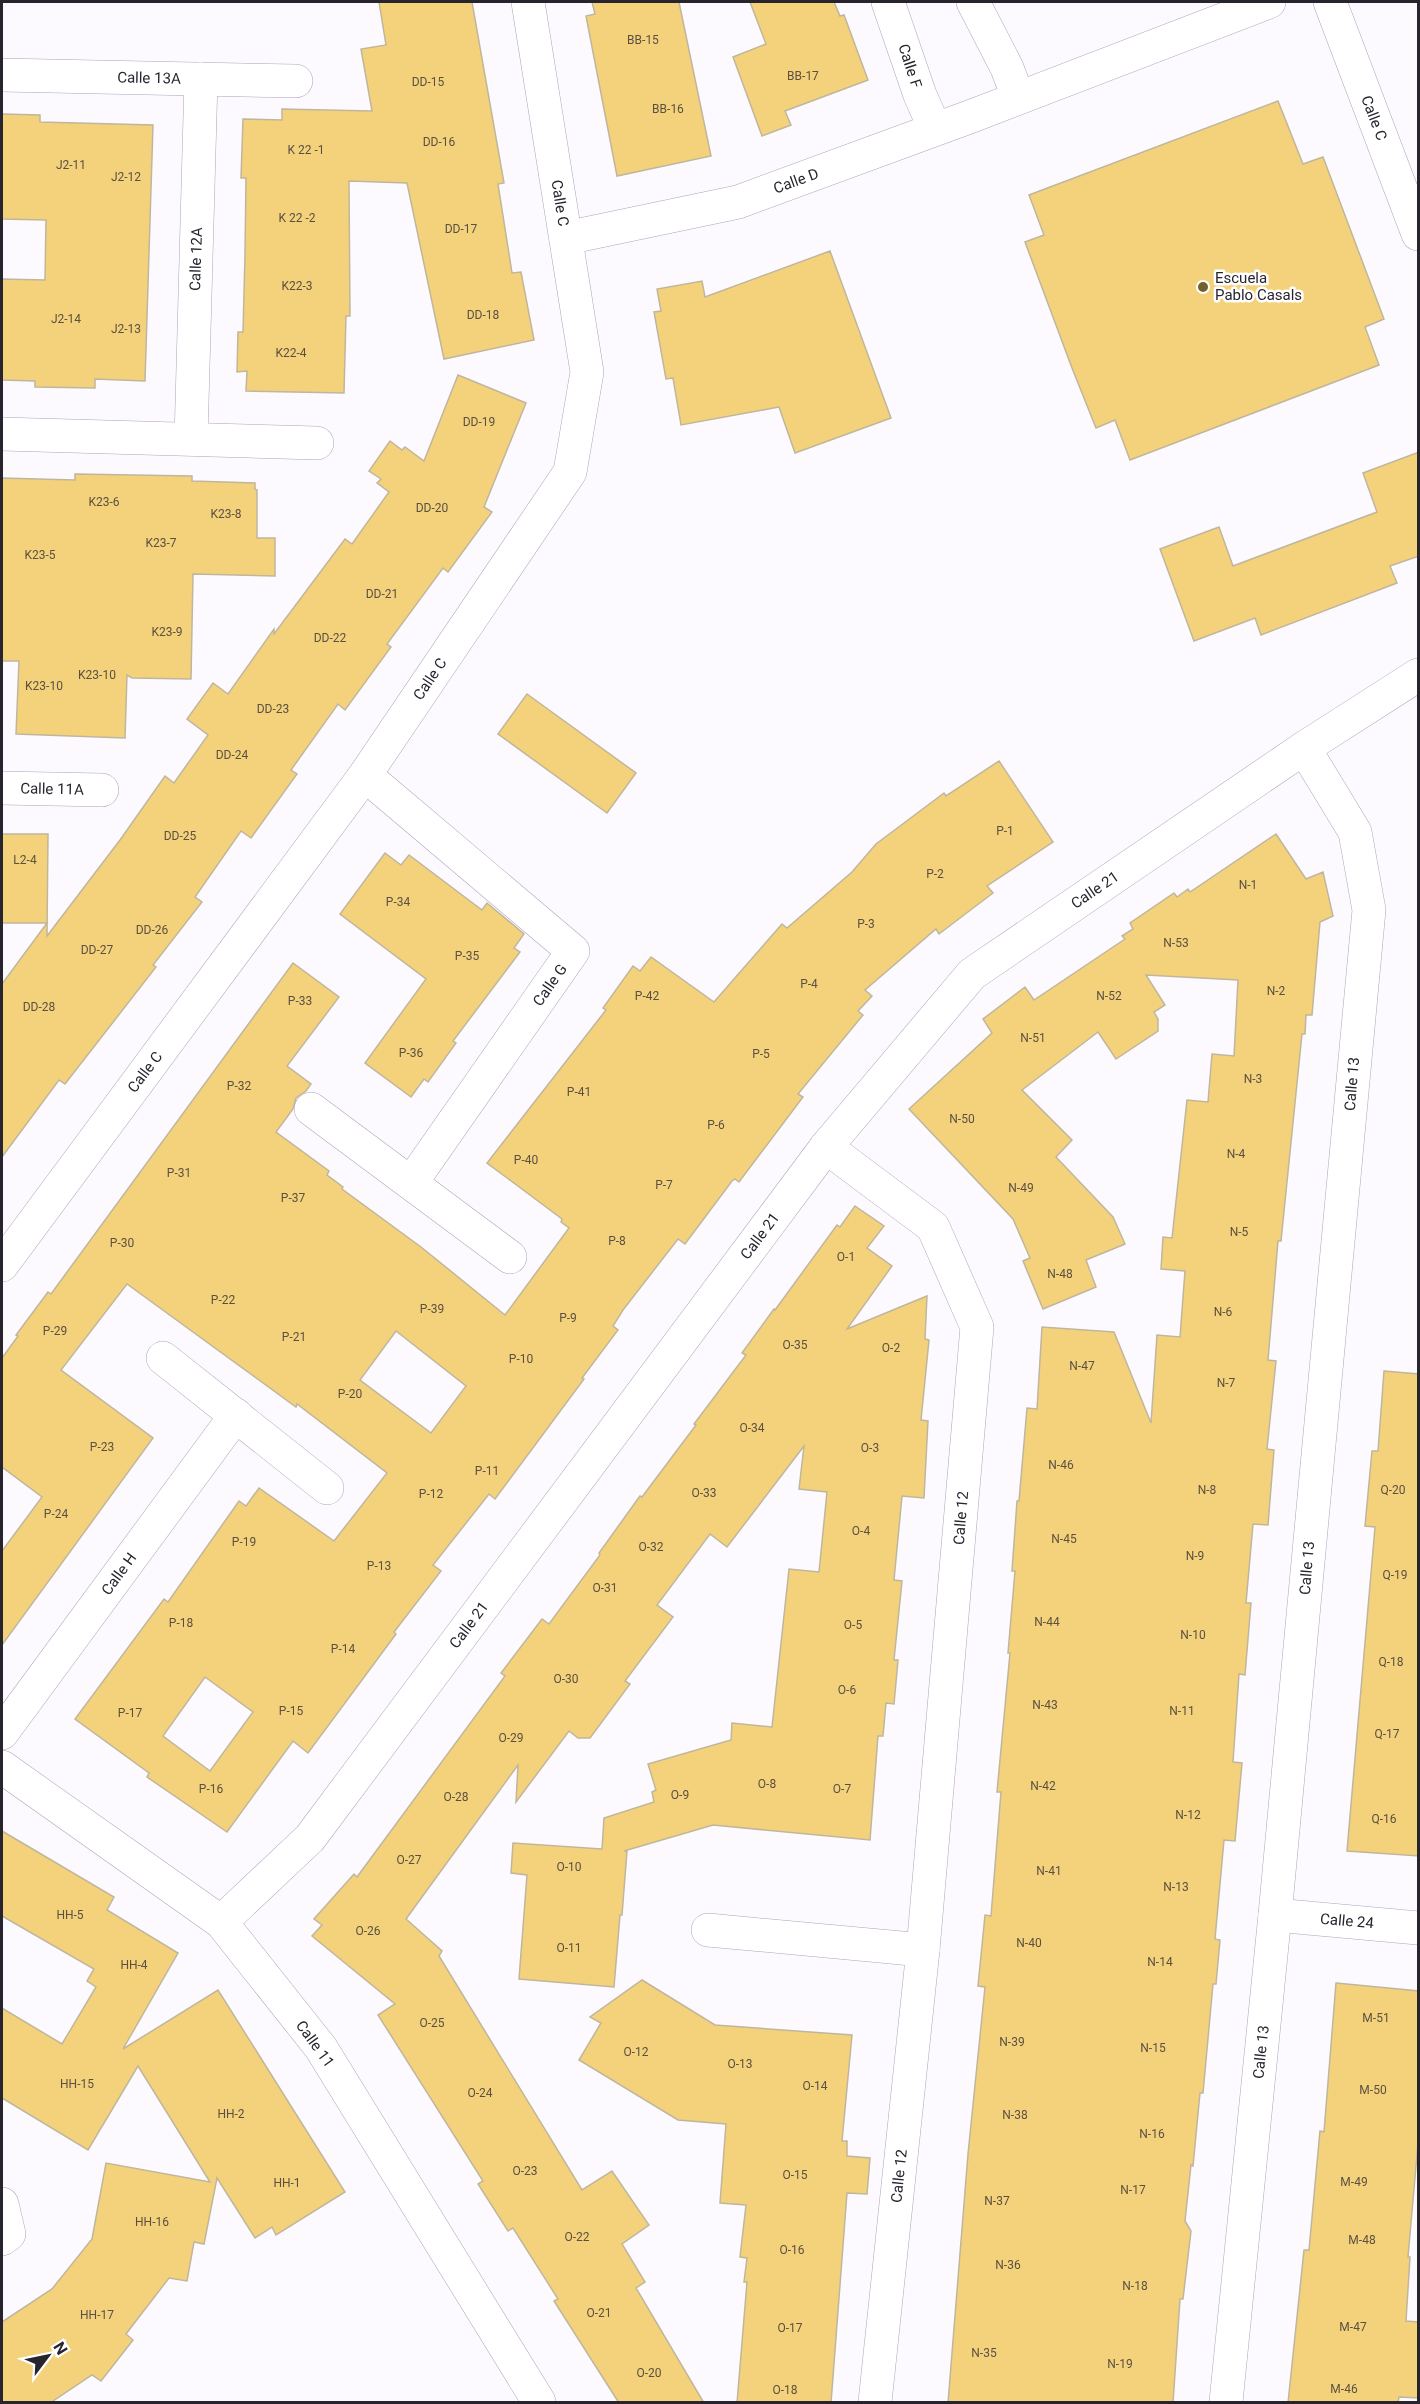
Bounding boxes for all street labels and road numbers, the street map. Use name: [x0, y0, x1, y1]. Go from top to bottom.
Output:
street label: Calle F: [894, 42, 926, 90]
street label: Calle 13A: [117, 68, 181, 88]
street label: Calle C: [1357, 93, 1391, 143]
street label: Calle D: [771, 165, 821, 197]
street label: Calle C: [547, 179, 573, 228]
street label: Calle 12A: [186, 227, 206, 291]
street label: Calle C: [409, 654, 451, 703]
street label: Calle 11A: [20, 779, 84, 799]
street label: Calle 21: [1068, 868, 1122, 912]
street label: Calle G: [529, 961, 571, 1009]
street label: Calle C: [124, 1048, 166, 1096]
street label: Calle 13: [1341, 1056, 1363, 1112]
street label: Calle 21: [737, 1209, 783, 1263]
street label: Calle 12: [950, 1490, 972, 1546]
street label: Calle 13: [1296, 1540, 1318, 1596]
street label: Calle H: [98, 1549, 140, 1599]
street label: Calle 21: [446, 1598, 492, 1652]
street label: Calle 24: [1319, 1910, 1375, 1932]
street label: Calle 11: [292, 2017, 338, 2071]
street label: Calle 13: [1249, 2024, 1273, 2080]
street label: Calle 12: [887, 2148, 911, 2204]

